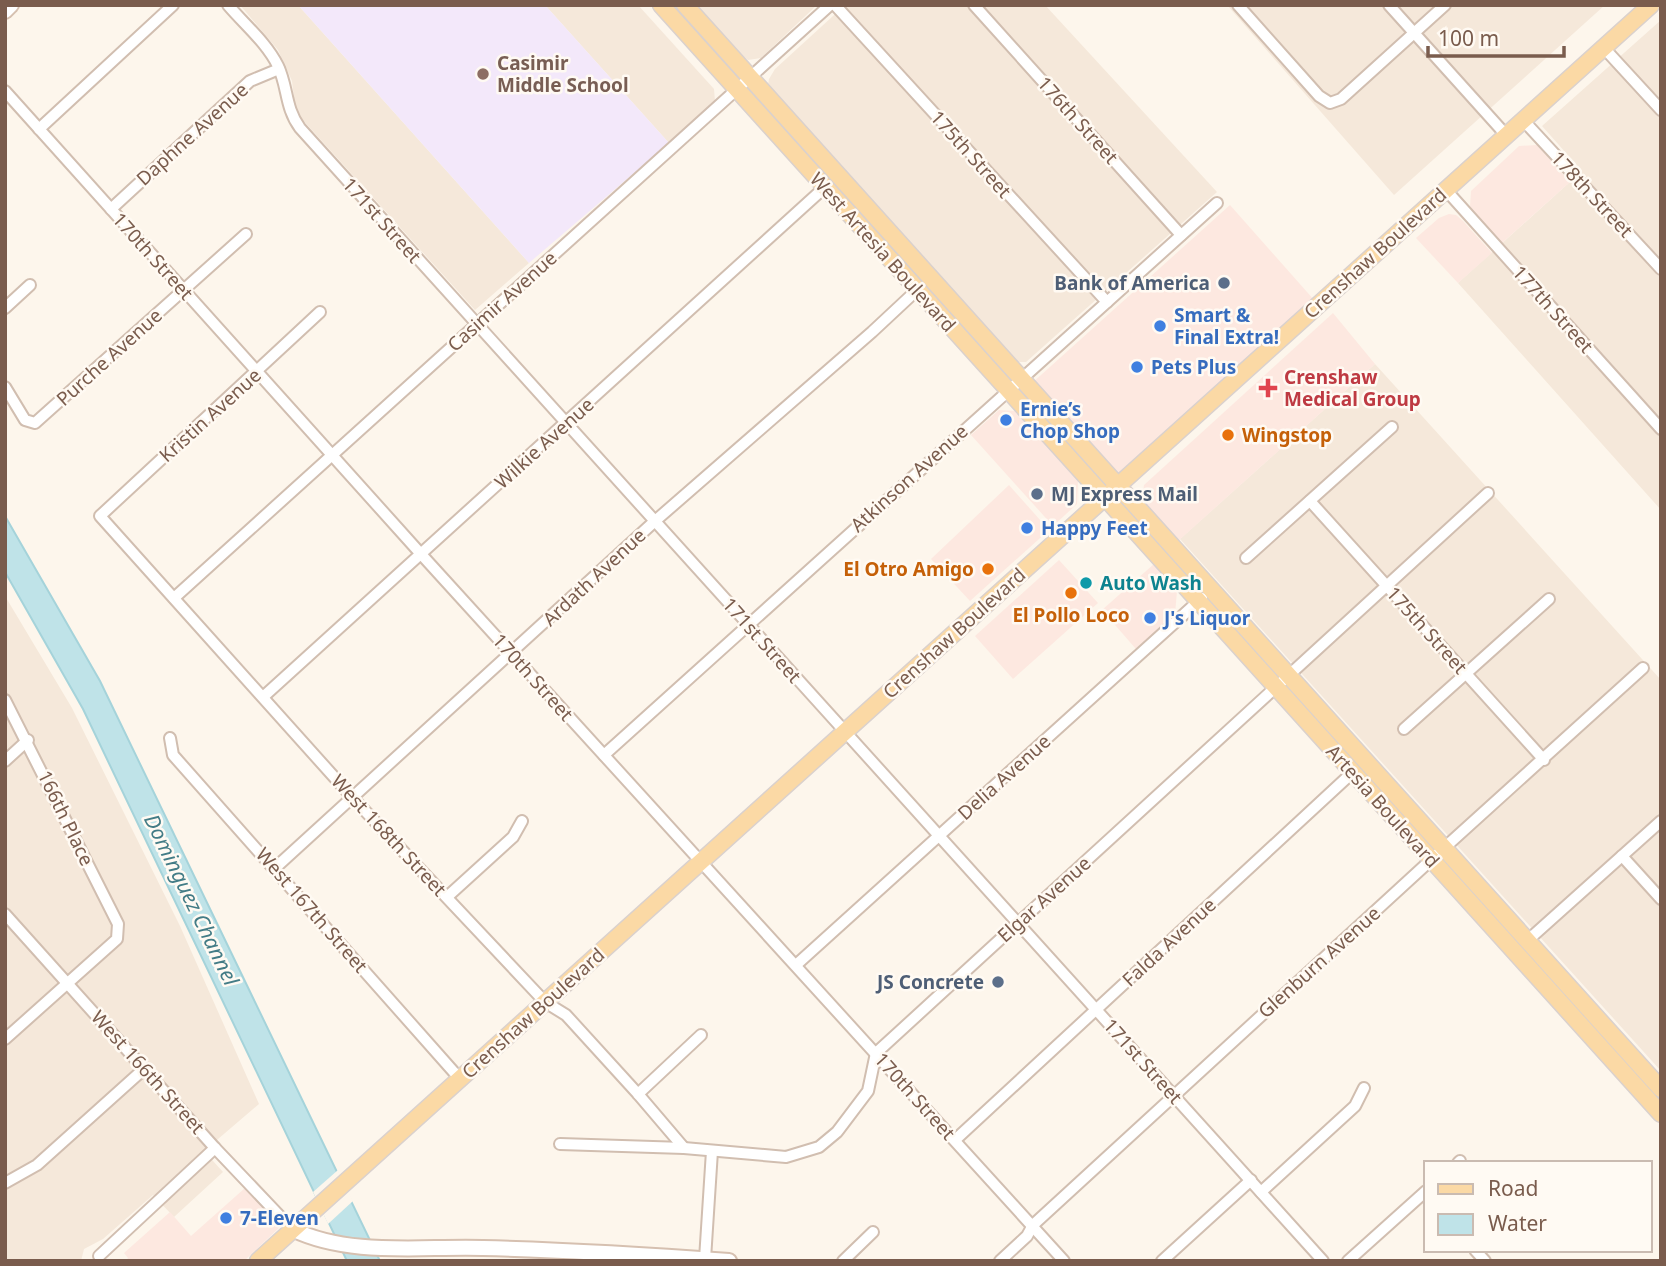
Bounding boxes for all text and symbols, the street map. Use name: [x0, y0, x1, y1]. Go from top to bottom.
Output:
scale bar: [1428, 14, 1564, 58]
text: 100 m: [1438, 24, 1499, 52]
place label: Casimir Middle School: [497, 50, 629, 98]
marker: Casimir Middle School: [475, 66, 491, 82]
street label: 176th Street: [1032, 71, 1124, 169]
street label: Daphne Avenue: [131, 77, 253, 191]
street label: 175th Street: [925, 105, 1017, 203]
street label: 178th Street: [1545, 145, 1639, 243]
street label: West Artesia Boulevard: [804, 167, 962, 337]
street label: 171st Street: [337, 172, 427, 268]
street label: Crenshaw Boulevard: [1298, 182, 1452, 324]
street label: 170th Street: [107, 207, 199, 305]
street label: Casimir Avenue: [442, 245, 562, 357]
street label: 177th Street: [1507, 260, 1599, 358]
place label: Bank of America: [1054, 270, 1210, 296]
marker: Bank of America: [1216, 275, 1232, 291]
place label: Smart & Final Extra!: [1174, 302, 1279, 350]
street label: Purche Avenue: [51, 303, 167, 411]
marker: Smart & Final Extra!: [1152, 318, 1168, 334]
place label: Pets Plus: [1151, 354, 1236, 380]
marker: Pets Plus: [1129, 359, 1145, 375]
street label: Kristin Avenue: [153, 362, 267, 468]
place label: Crenshaw Medical Group: [1284, 364, 1421, 412]
marker: Crenshaw Medical Group: [1258, 378, 1278, 398]
street label: Wilkie Avenue: [489, 392, 599, 494]
place label: Ernie’s Chop Shop: [1020, 396, 1120, 444]
marker: Ernie’s Chop Shop: [998, 412, 1014, 428]
street label: Atkinson Avenue: [845, 418, 973, 538]
place label: Wingstop: [1242, 422, 1332, 448]
marker: Wingstop: [1220, 427, 1236, 443]
place label: MJ Express Mail: [1051, 481, 1198, 507]
marker: MJ Express Mail: [1029, 486, 1045, 502]
place label: Happy Feet: [1041, 515, 1148, 541]
marker: Happy Feet: [1019, 520, 1035, 536]
street label: Ardath Avenue: [537, 522, 651, 632]
place label: El Otro Amigo: [843, 556, 974, 582]
marker: El Otro Amigo: [980, 561, 996, 577]
street label: Crenshaw Boulevard: [877, 562, 1031, 704]
place label: Auto Wash: [1100, 570, 1202, 596]
marker: Auto Wash: [1078, 575, 1094, 591]
street label: 175th Street: [1381, 581, 1473, 679]
marker: El Pollo Loco: [1063, 585, 1079, 601]
street label: 171st Street: [717, 592, 807, 688]
place label: El Pollo Loco: [1012, 602, 1130, 628]
place label: J's Liquor: [1162, 605, 1251, 631]
marker: J's Liquor: [1142, 610, 1158, 626]
street label: 170th Street: [487, 628, 579, 726]
street label: Delia Avenue: [952, 728, 1056, 826]
street label: Artesia Boulevard: [1321, 739, 1445, 873]
street label: 166th Place: [32, 766, 100, 870]
street label: West 168th Street: [326, 768, 453, 902]
water label: Dominguez Channel: [138, 809, 246, 991]
street label: West 167th Street: [250, 842, 374, 978]
street label: Elgar Avenue: [992, 850, 1096, 948]
street label: Falda Avenue: [1116, 892, 1222, 992]
street label: Glenburn Avenue: [1252, 900, 1386, 1024]
street label: Crenshaw Boulevard: [456, 942, 610, 1084]
place label: JS Concrete: [875, 969, 984, 995]
marker: JS Concrete: [990, 974, 1006, 990]
street label: West 166th Street: [85, 1005, 211, 1140]
street label: 171st Street: [1098, 1013, 1188, 1109]
street label: 170th Street: [869, 1047, 961, 1145]
legend: [1424, 1161, 1652, 1252]
text: Road: [1488, 1174, 1538, 1202]
place label: 7-Eleven: [240, 1205, 319, 1231]
text: Water: [1488, 1209, 1547, 1237]
marker: 7-Eleven: [218, 1210, 234, 1226]

